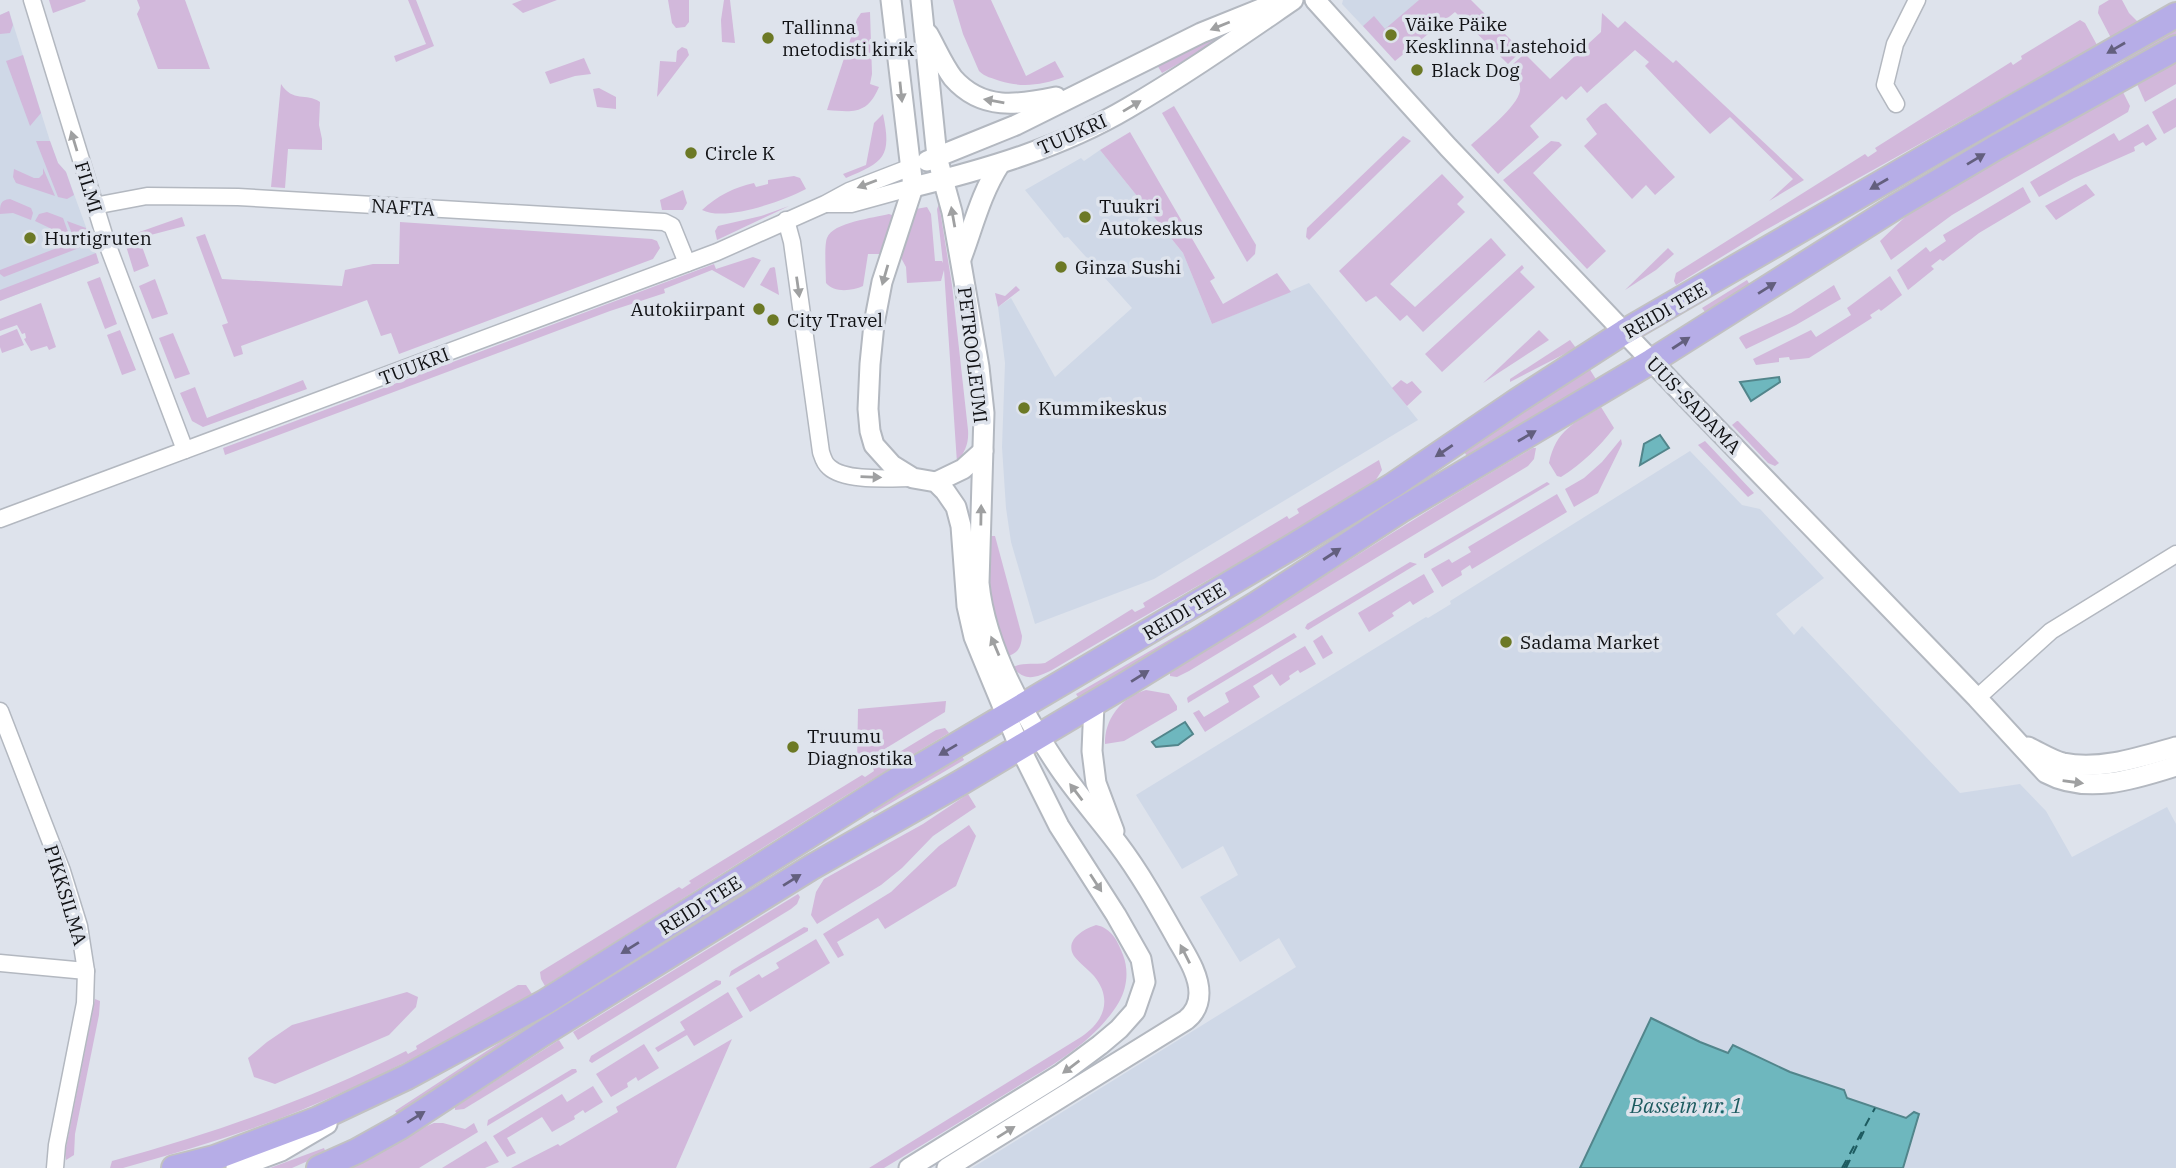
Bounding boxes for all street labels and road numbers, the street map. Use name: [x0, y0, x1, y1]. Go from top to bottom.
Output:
street label: TUUKRI: [1034, 108, 1110, 160]
street label: FILMI: [70, 158, 108, 216]
street label: NAFTA: [370, 193, 436, 221]
street label: REIDI TEE: [1619, 276, 1711, 344]
street label: PETROOLEUMI: [953, 286, 993, 424]
street label: TUUKRI: [376, 342, 452, 390]
street label: UUS-SADAMA: [1642, 351, 1746, 459]
street label: REIDI TEE: [1138, 577, 1230, 645]
street label: PIKKSILMA: [39, 842, 93, 948]
street label: REIDI TEE: [654, 870, 746, 940]

